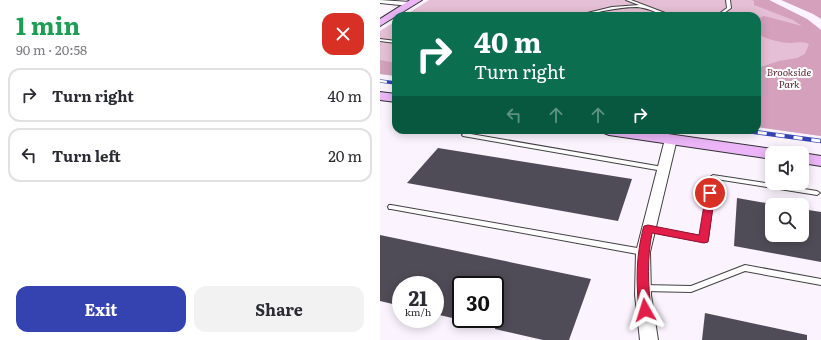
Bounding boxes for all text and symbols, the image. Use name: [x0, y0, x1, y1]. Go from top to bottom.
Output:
text: 1 min: [16, 7, 80, 42]
button: close: [322, 13, 364, 55]
text: 40 m: [474, 20, 542, 62]
icon: right: [408, 28, 460, 80]
text: 90 m · 20:58: [16, 40, 87, 59]
text: Turn right: [474, 58, 565, 85]
park label: Brookside Park: [767, 64, 811, 91]
icon: right: [18, 84, 40, 106]
text: Turn right: [52, 84, 134, 107]
text: 40 m: [328, 84, 362, 107]
icon: left: [503, 104, 525, 126]
icon: ahead: [545, 104, 567, 126]
icon: ahead: [587, 104, 609, 126]
icon: right: [629, 104, 651, 126]
icon: left: [18, 144, 40, 166]
text: Turn left: [52, 144, 121, 167]
text: 20 m: [328, 144, 362, 167]
map controls: [765, 146, 809, 242]
button: sound: [765, 146, 809, 190]
pin: [693, 176, 727, 210]
icon: arrive: [699, 182, 721, 204]
button: search: [765, 198, 809, 242]
speed limit sign: 30: [452, 276, 504, 328]
text: 21: [408, 282, 428, 312]
button: Exit: [16, 286, 186, 332]
button: Share: [194, 286, 364, 332]
position arrow: [624, 289, 666, 331]
text: km/h: [405, 304, 431, 319]

